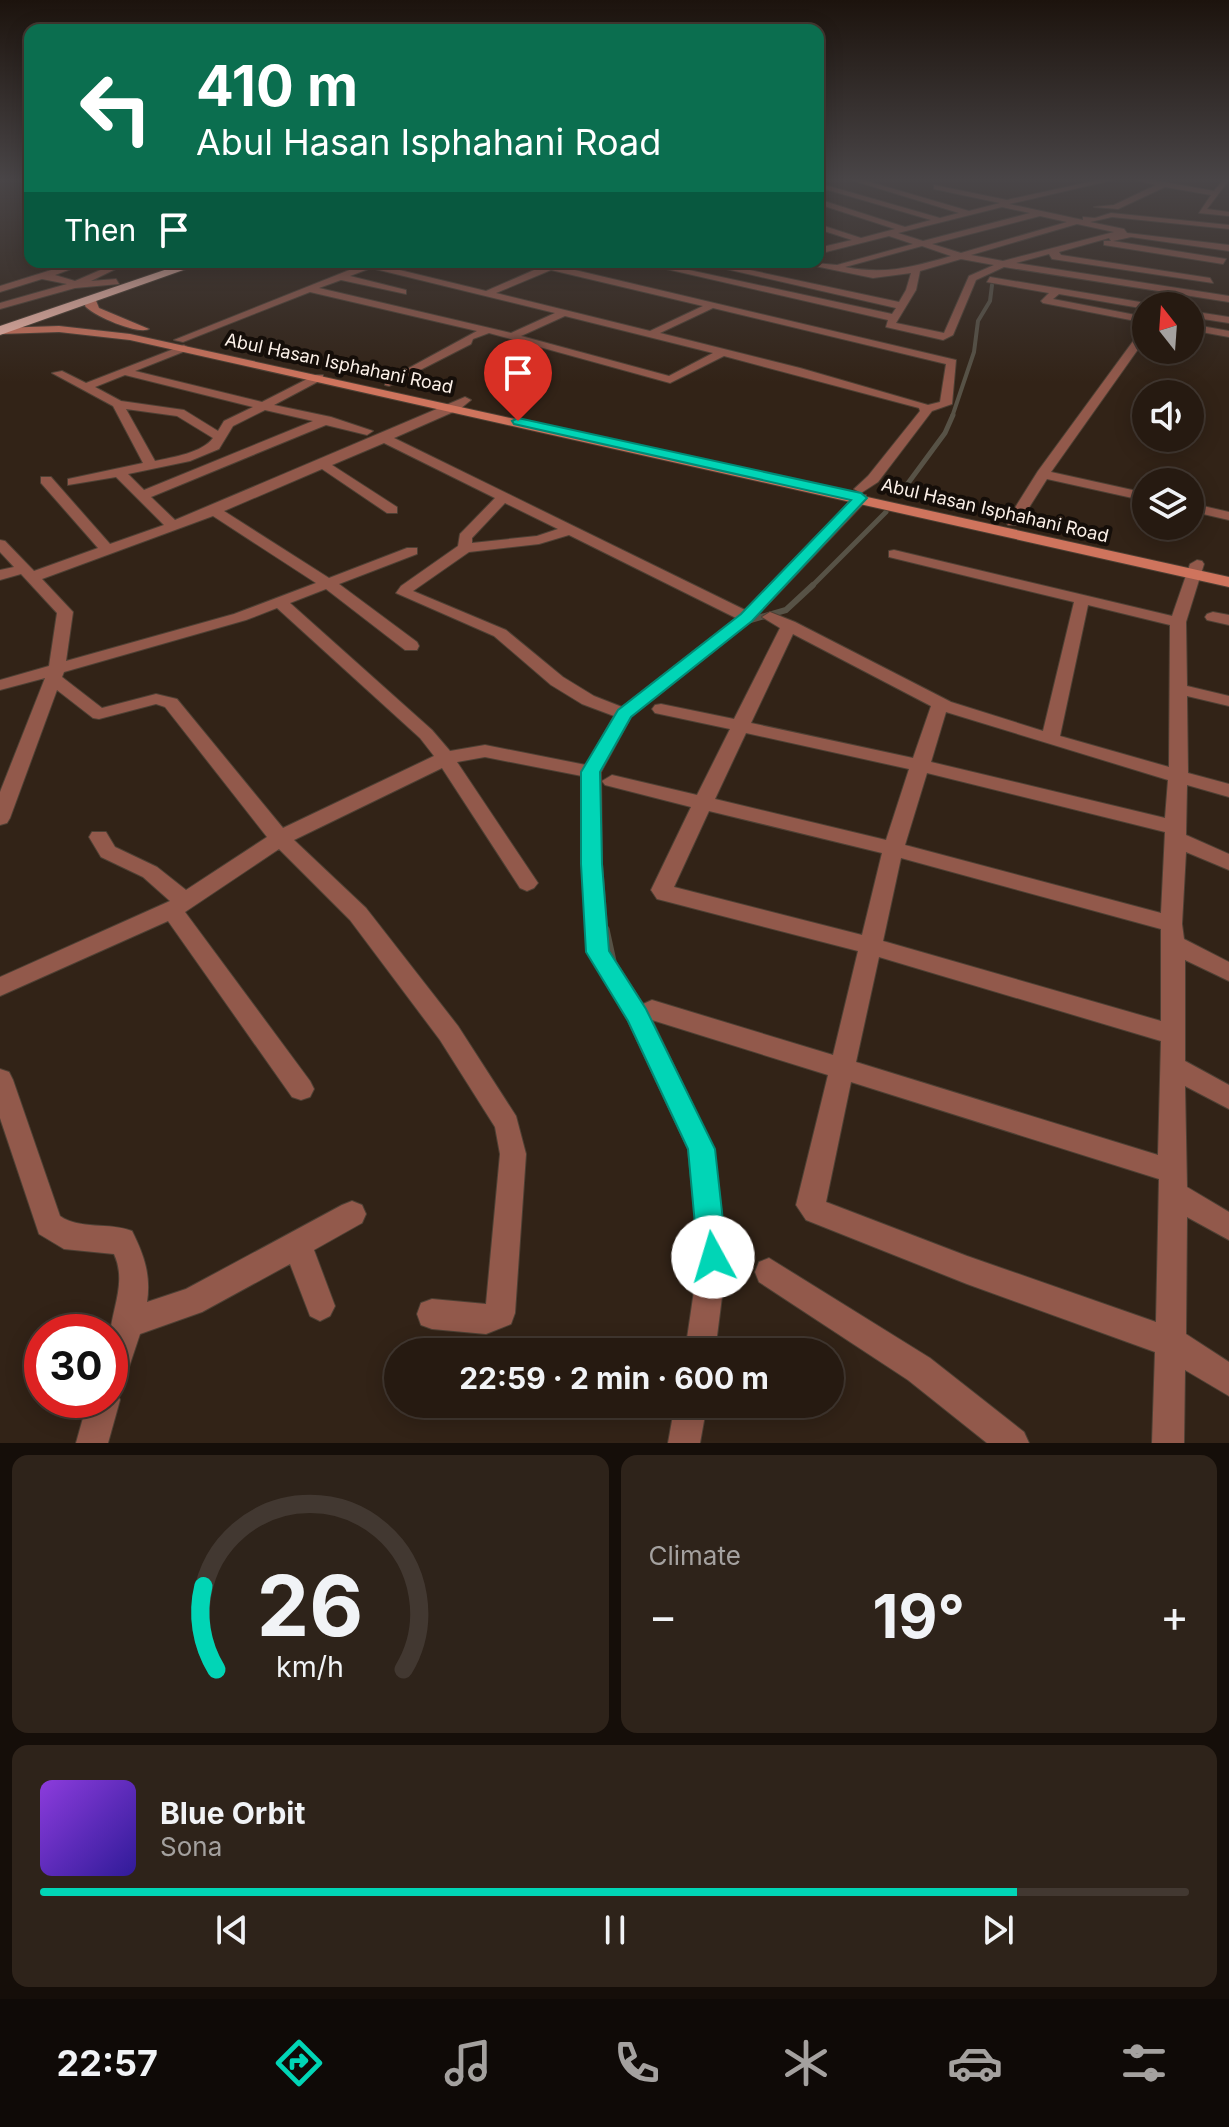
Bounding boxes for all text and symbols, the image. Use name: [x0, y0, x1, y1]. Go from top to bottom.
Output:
text: 410 m: [196, 52, 358, 120]
icon: left: [64, 56, 168, 160]
text: Abul Hasan Isphahani Road: [196, 120, 661, 164]
icon: arrive: [152, 208, 196, 252]
text: Then: [64, 212, 136, 248]
north arrow: [1132, 292, 1204, 364]
map controls: [1132, 292, 1204, 540]
street label: Abul Hasan Isphahani Road: [223, 329, 455, 397]
pin: [484, 339, 552, 421]
icon: arrive: [496, 351, 540, 395]
button: sound: [1132, 380, 1204, 452]
button: layers: [1132, 468, 1204, 540]
street label: Abul Hasan Isphahani Road: [879, 474, 1111, 546]
position arrow: [671, 1215, 755, 1299]
speed limit sign: 30: [24, 1314, 128, 1418]
text: 22:59 · 2 min · 600 m: [459, 1360, 769, 1396]
text: Climate: [649, 1540, 741, 1571]
text: 26: [257, 1555, 363, 1656]
text: 19°: [873, 1580, 965, 1652]
text: −: [649, 1589, 678, 1643]
text: +: [1160, 1589, 1189, 1643]
text: km/h: [276, 1649, 344, 1684]
text: Blue Orbit: [160, 1795, 305, 1831]
text: Sona: [160, 1831, 222, 1862]
icon: previous: [210, 1908, 254, 1952]
icon: pause: [593, 1908, 637, 1952]
icon: next: [976, 1908, 1020, 1952]
icon: directions: [271, 2035, 327, 2091]
icon: music: [440, 2035, 496, 2091]
icon: phone: [609, 2035, 665, 2091]
icon: climate: [778, 2035, 834, 2091]
icon: car: [947, 2035, 1003, 2091]
icon: filters: [1116, 2035, 1172, 2091]
text: 22:57: [57, 2041, 158, 2085]

